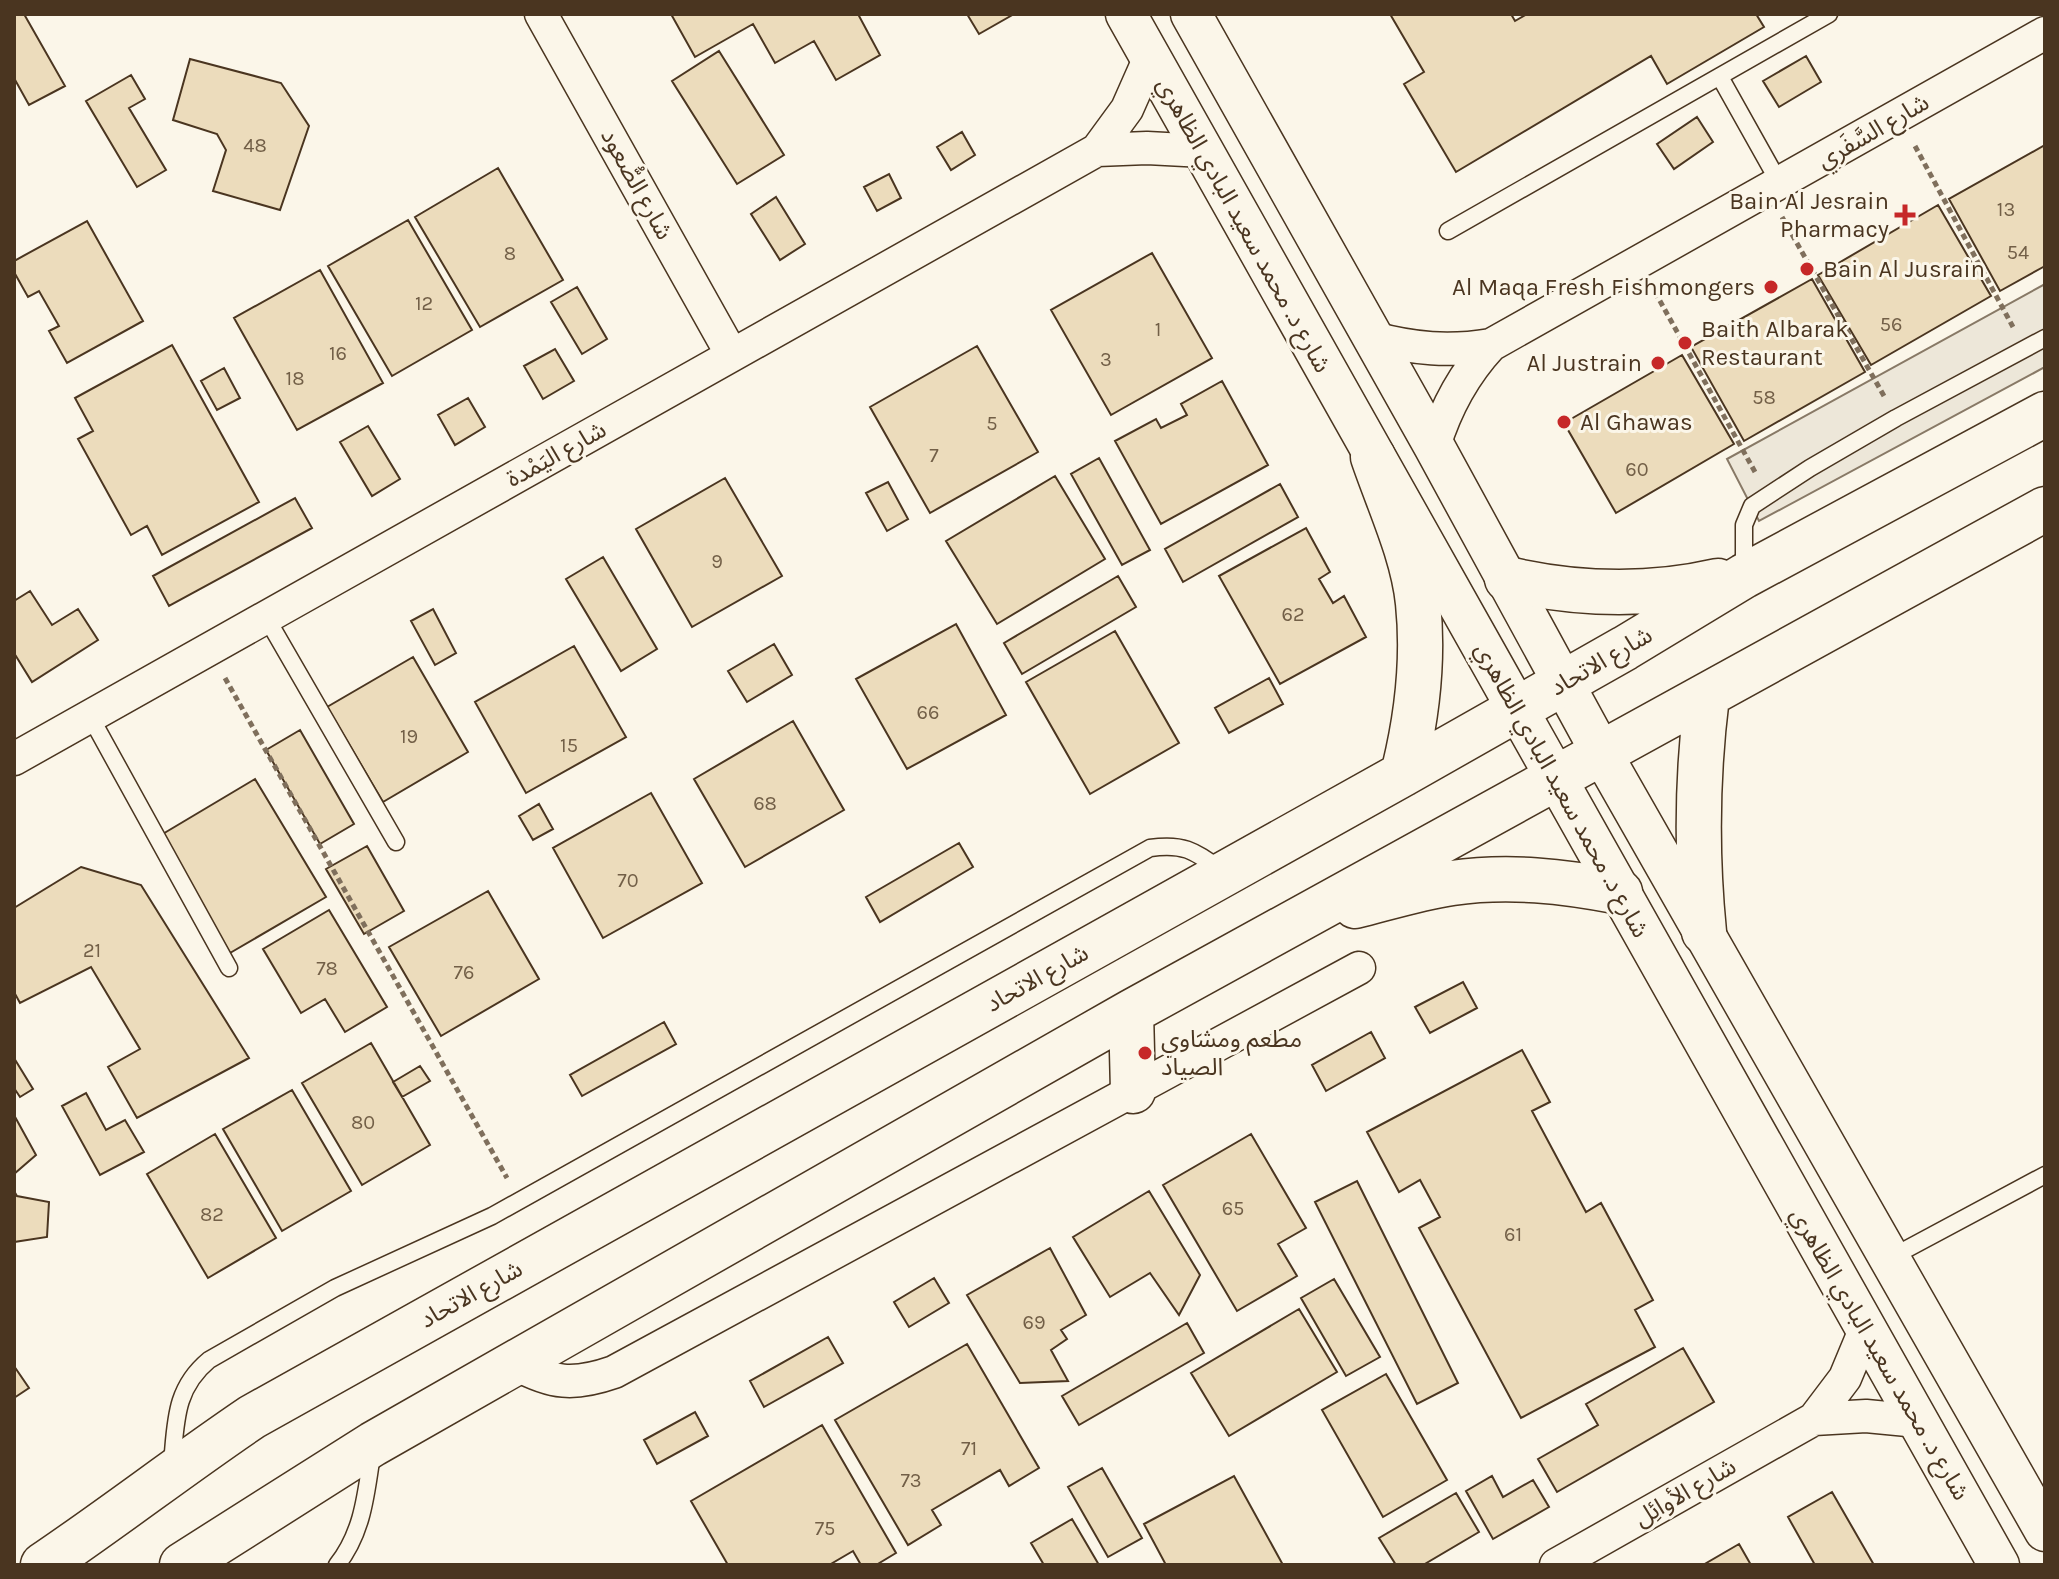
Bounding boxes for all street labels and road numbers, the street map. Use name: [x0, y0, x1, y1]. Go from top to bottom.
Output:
street label: شارع د. محمد سعيد البادي الظاهري: [1147, 73, 1337, 380]
street label: شارع السَّفَري: [1812, 88, 1936, 178]
street label: شارع الصُّعود: [592, 123, 680, 246]
street label: شارع اليَمْدة: [501, 415, 612, 495]
street label: شارع الاتحاد: [1545, 621, 1658, 704]
street label: شارع د. محمد سعيد البادي الظاهري: [1465, 638, 1655, 945]
street label: شارع الاتحاد: [981, 938, 1095, 1020]
street label: شارع د. محمد سعيد البادي الظاهري: [1781, 1203, 1975, 1507]
street label: شارع الاتحاد: [415, 1254, 529, 1336]
street label: شارع الأوائِل: [1629, 1452, 1742, 1535]

